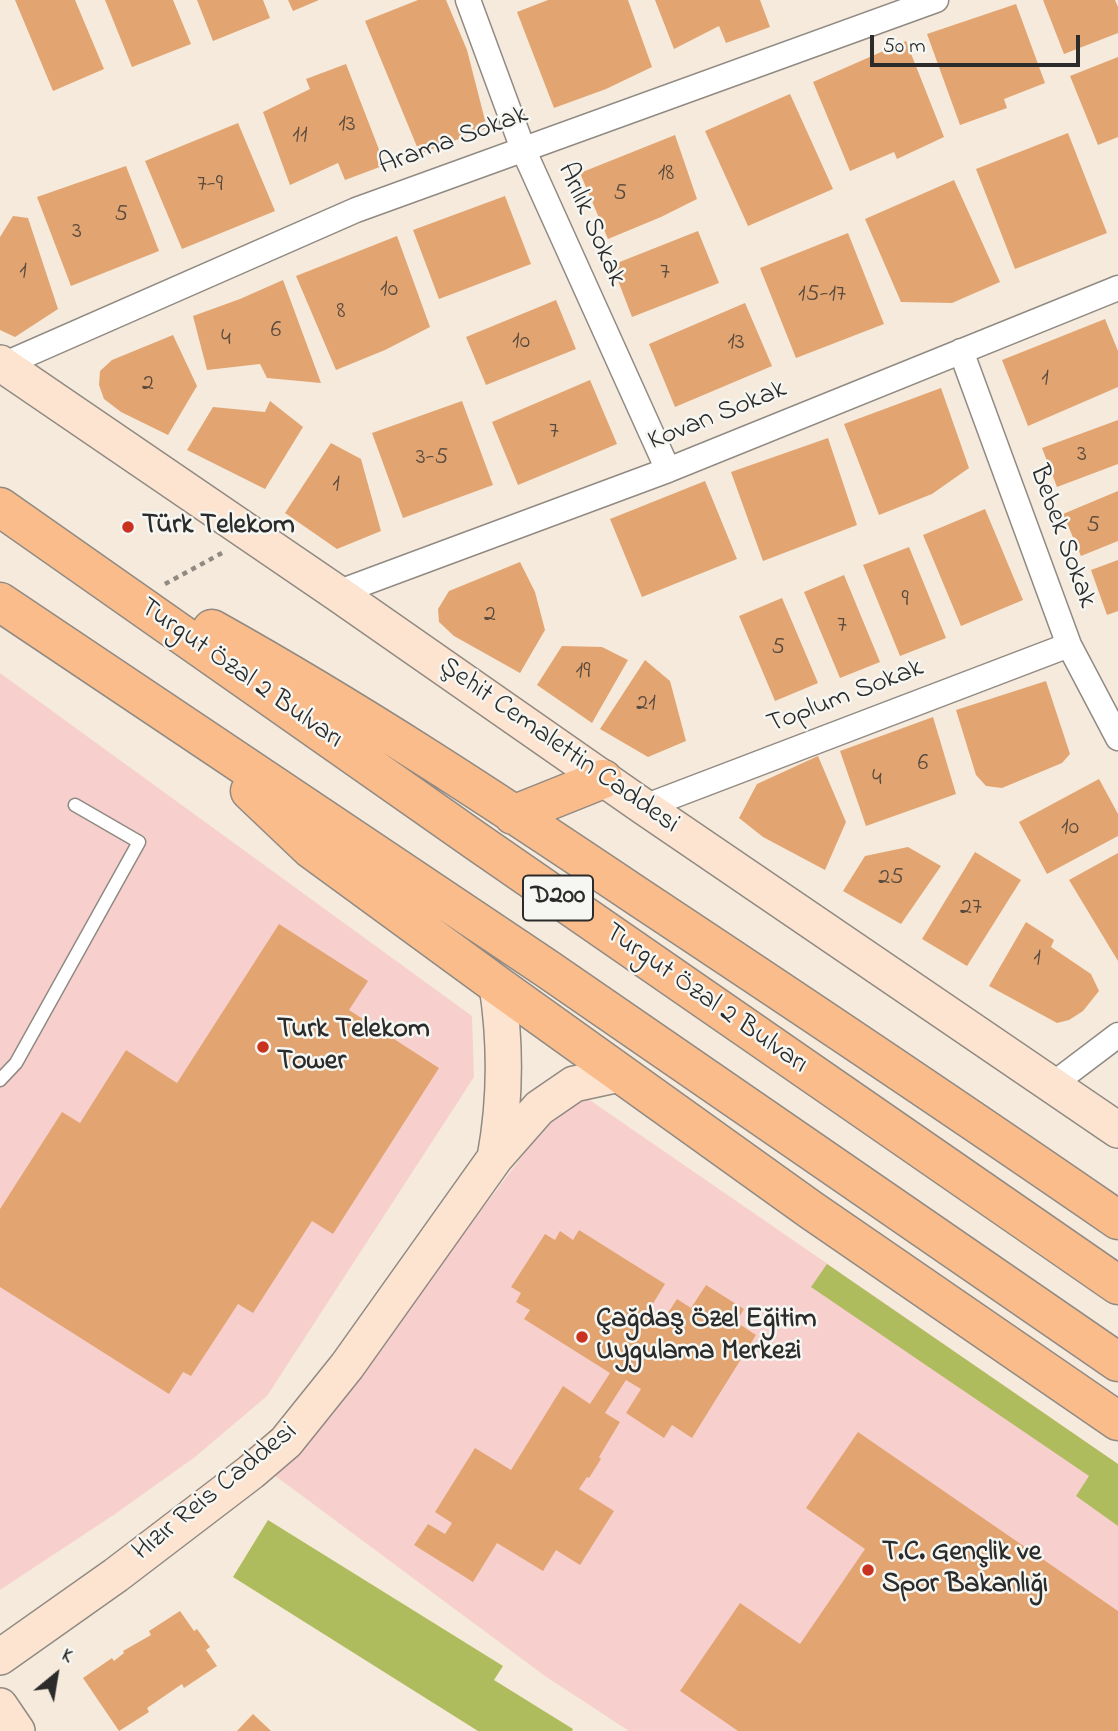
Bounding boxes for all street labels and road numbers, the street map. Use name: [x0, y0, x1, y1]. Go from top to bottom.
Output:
street label: Arama Sokak: [375, 99, 533, 185]
street label: Arılık Sokak: [548, 158, 632, 292]
street label: Kovan Sokak: [644, 374, 792, 460]
street label: Bebek Sokak: [1020, 461, 1102, 613]
street label: Turgut Özal 2 Bulvarı: [132, 592, 348, 758]
street label: Şehit Cemalettin Caddesi: [431, 651, 685, 843]
street label: Toplum Sokak: [763, 653, 929, 743]
road number: D200: [523, 876, 593, 920]
street label: Turgut Özal 2 Bulvarı: [597, 917, 813, 1083]
street label: Hızır Reis Caddesi: [127, 1416, 305, 1570]

